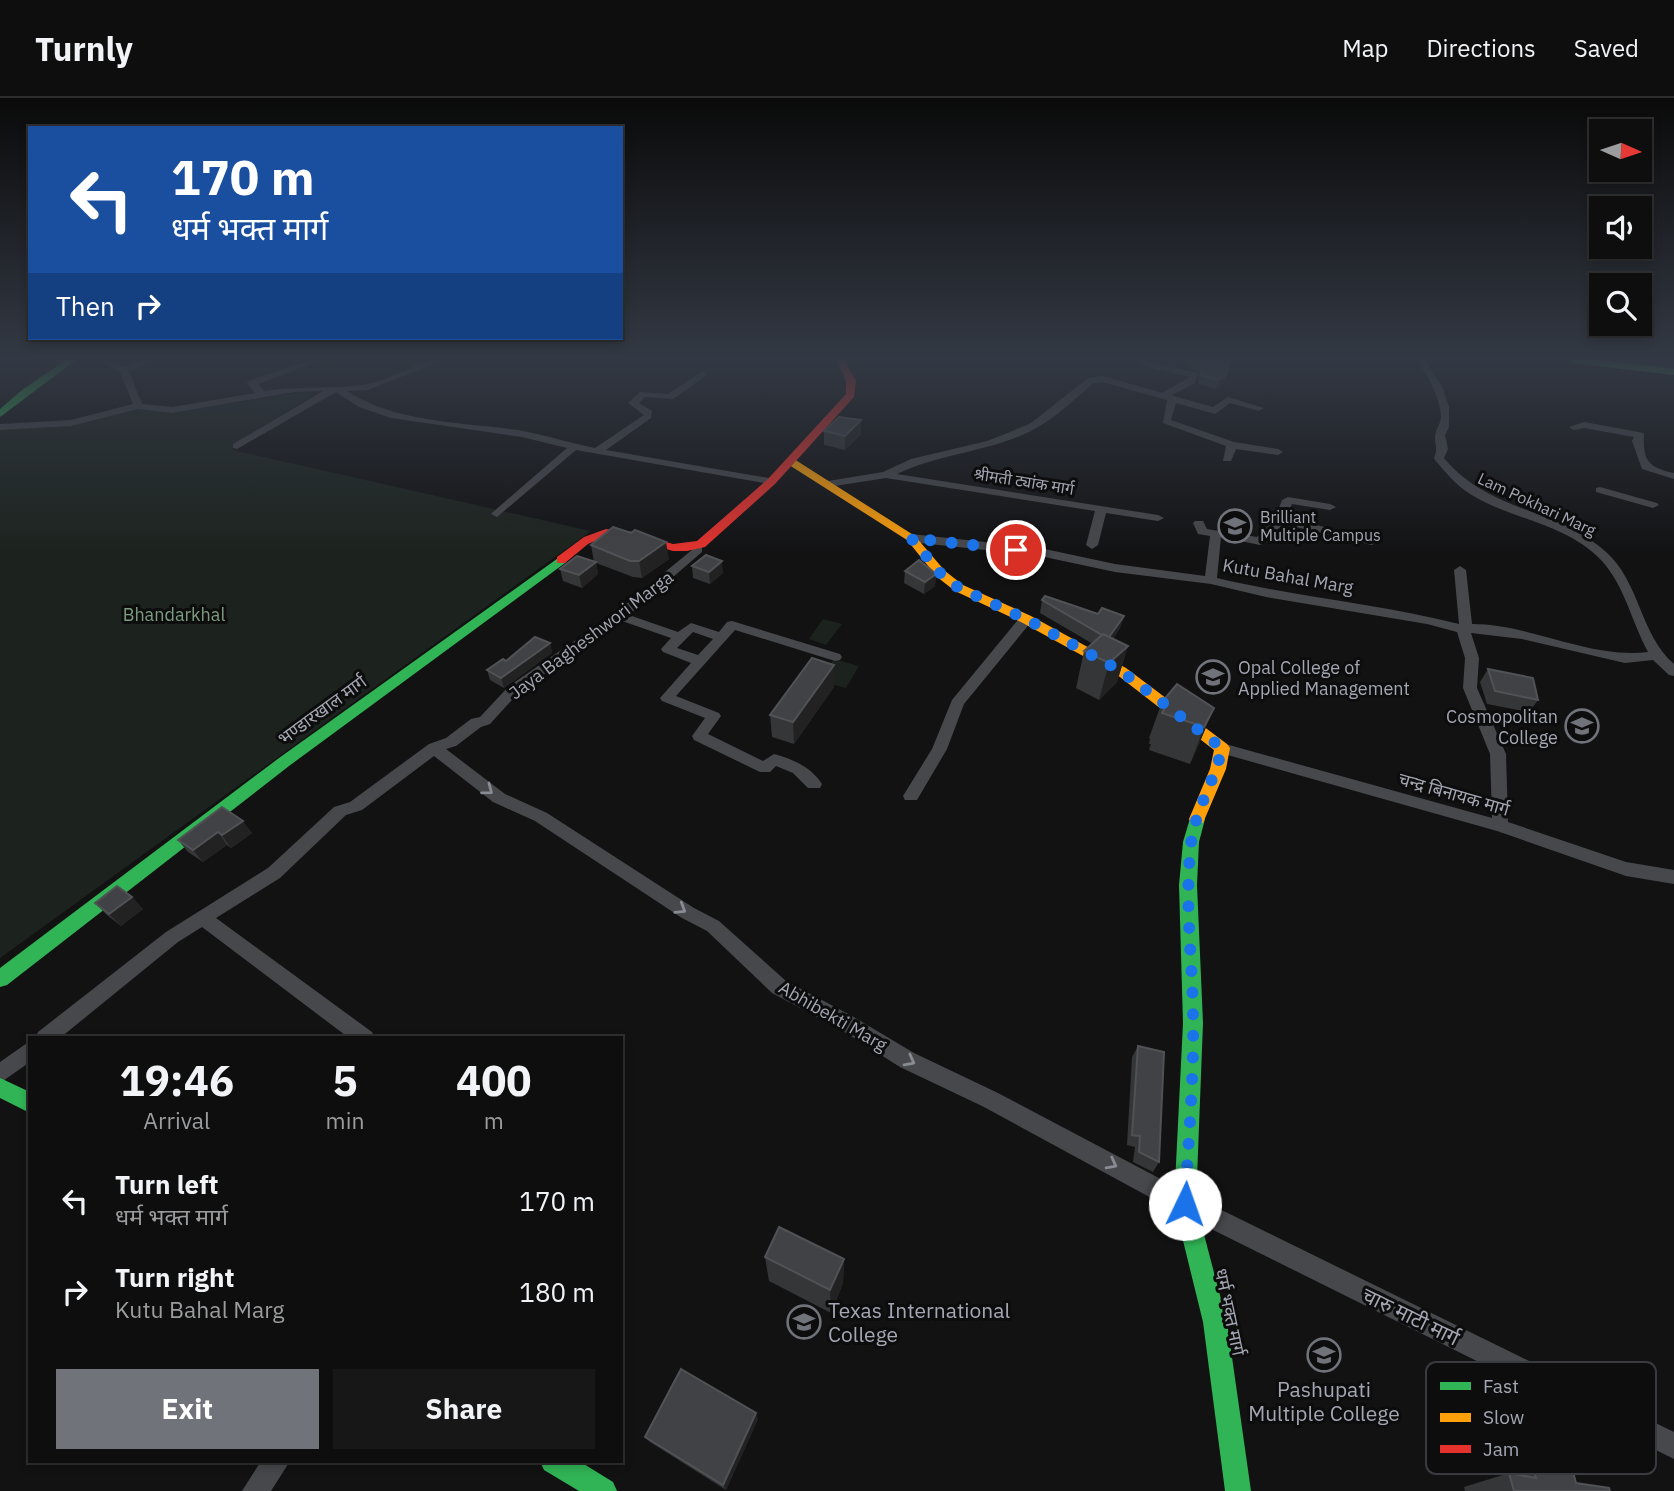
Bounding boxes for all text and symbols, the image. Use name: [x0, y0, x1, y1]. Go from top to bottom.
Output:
text: Turnly: [35, 27, 133, 70]
text: Map: [1342, 32, 1388, 64]
text: Directions: [1426, 32, 1536, 64]
text: Saved: [1574, 32, 1639, 64]
north arrow: [1589, 119, 1652, 182]
map controls: [1589, 119, 1652, 336]
text: 170 m: [171, 145, 315, 208]
icon: left: [56, 154, 147, 245]
button: sound: [1589, 196, 1652, 259]
text: धर्म भक्त मार्ग: [171, 207, 328, 249]
button: search: [1589, 273, 1652, 336]
icon: right: [129, 287, 167, 325]
text: Then: [56, 289, 115, 323]
street label: श्रीमती ट्यांक मार्ग: [972, 463, 1077, 499]
street label: Lam Pokhari Marg: [1475, 468, 1600, 540]
school or university icon: Brilliant Multiple Campus: [1216, 507, 1254, 545]
place label: Brilliant Multiple Campus: [1260, 507, 1381, 545]
pin: [986, 520, 1046, 580]
icon: arrive: [997, 531, 1035, 569]
street label: Kutu Bahal Marg: [1221, 553, 1356, 599]
street label: Jaya Bagheshwori Marga: [504, 565, 678, 704]
park label: Bhandarkhal: [123, 603, 225, 626]
place label: Opal College of Applied Management: [1238, 656, 1410, 700]
school or university icon: Opal College of Applied Management: [1194, 658, 1232, 696]
street label: भण्डारखाल मार्ग: [273, 669, 372, 750]
place label: Cosmopolitan College: [1446, 705, 1558, 749]
school or university icon: Cosmopolitan College: [1563, 707, 1601, 745]
street label: चन्द्र बिनायक मार्ग: [1396, 767, 1513, 821]
one-way arrow: [480, 781, 493, 794]
one-way arrow: [673, 900, 686, 913]
street label: Abhibekti Marg: [775, 976, 892, 1057]
text: 19:46: [119, 1053, 234, 1108]
text: 5: [332, 1053, 358, 1108]
text: 400: [456, 1053, 532, 1108]
one-way arrow: [903, 1053, 915, 1066]
text: Arrival: [143, 1105, 210, 1135]
text: min: [326, 1105, 364, 1135]
text: m: [484, 1105, 504, 1135]
one-way arrow: [1105, 1156, 1118, 1170]
text: Turn left: [115, 1167, 218, 1201]
position arrow: [1148, 1167, 1222, 1241]
icon: left: [56, 1182, 94, 1220]
text: 170 m: [519, 1184, 595, 1218]
text: धर्म भक्त मार्ग: [115, 1201, 228, 1231]
text: Turn right: [115, 1260, 234, 1294]
street label: धर्म भक्त मार्ग: [1210, 1266, 1251, 1359]
icon: right: [56, 1273, 94, 1311]
text: 180 m: [519, 1275, 595, 1309]
street label: चारु माटी मार्ग: [1358, 1280, 1465, 1352]
text: Kutu Bahal Marg: [115, 1294, 284, 1324]
place label: Texas International College: [828, 1296, 1010, 1348]
school or university icon: Texas International College: [785, 1303, 823, 1341]
school or university icon: Pashupati Multiple College: [1305, 1336, 1343, 1374]
legend: [1426, 1362, 1656, 1474]
button: Exit: [56, 1369, 319, 1449]
button: Share: [333, 1369, 595, 1449]
text: Fast: [1483, 1374, 1519, 1398]
place label: Pashupati Multiple College: [1248, 1375, 1400, 1427]
text: Slow: [1483, 1405, 1524, 1429]
text: Jam: [1483, 1437, 1519, 1461]

